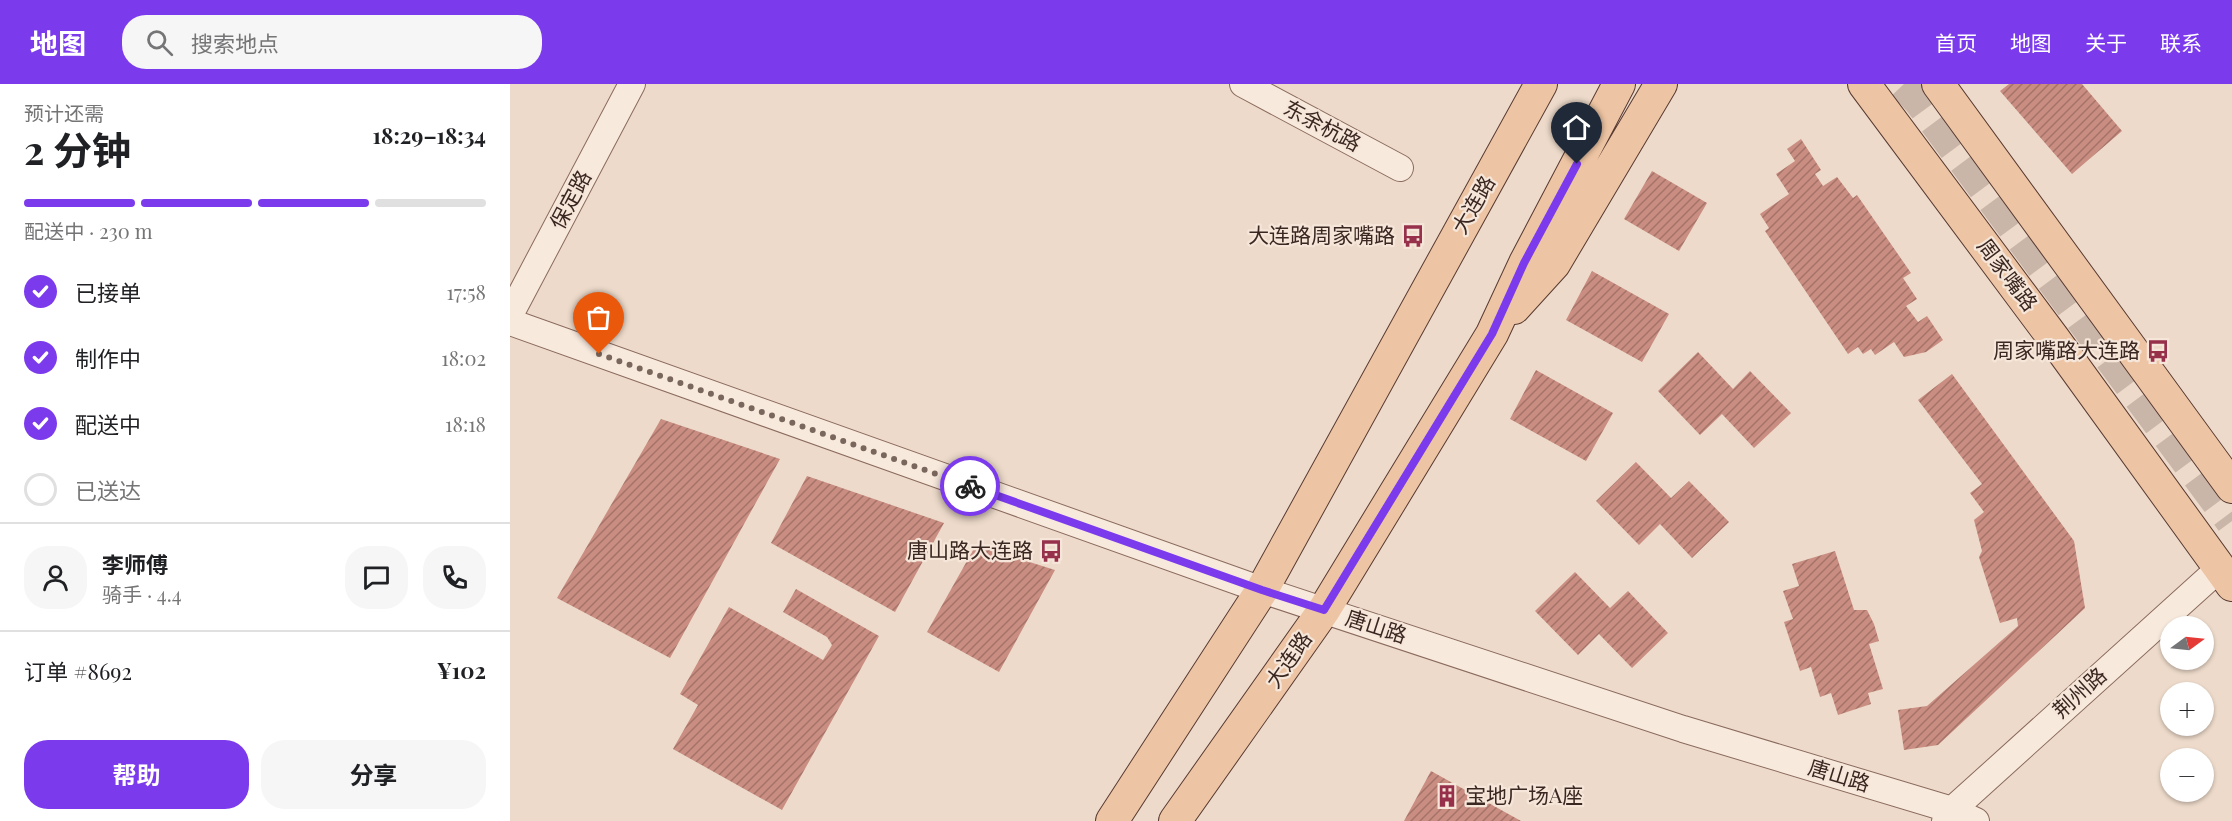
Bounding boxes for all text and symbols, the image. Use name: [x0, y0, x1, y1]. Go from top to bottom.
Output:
search box: [122, 15, 542, 69]
text: 地图: [30, 24, 86, 61]
icon: search: [143, 26, 176, 59]
text: 搜索地点: [191, 28, 279, 58]
text: 首页: [1935, 28, 1977, 56]
text: 地图: [2010, 28, 2052, 56]
text: 关于: [2085, 28, 2127, 56]
text: 联系: [2160, 28, 2202, 56]
street label: 东余杭路: [1279, 92, 1367, 156]
text: 预计还需: [24, 99, 104, 126]
pin: [1551, 102, 1602, 164]
icon: home: [1560, 111, 1593, 144]
text: 18:29–18:34: [373, 120, 486, 150]
text: 2 分钟: [24, 123, 131, 175]
street label: 保定路: [542, 165, 596, 233]
street label: 大连路: [1444, 170, 1500, 238]
text: 配送中 · 230 m: [24, 217, 153, 244]
place label: 大连路周家嘴路: [1248, 220, 1395, 248]
bus stop icon: 大连路周家嘴路: [1400, 223, 1426, 249]
street label: 周家嘴路: [1972, 232, 2045, 316]
icon: check: [24, 275, 57, 308]
text: 已接单: [75, 277, 141, 307]
text: 17:58: [446, 278, 486, 305]
pin: [573, 292, 624, 354]
icon: bag: [582, 301, 615, 334]
place label: 周家嘴路大连路: [1993, 335, 2140, 363]
bus stop icon: 周家嘴路大连路: [2145, 338, 2171, 364]
icon: check: [24, 341, 57, 374]
text: 制作中: [75, 343, 141, 373]
text: 18:02: [441, 344, 486, 371]
icon: check: [24, 407, 57, 440]
text: 配送中: [75, 409, 141, 439]
text: 18:18: [445, 410, 486, 437]
courier: [940, 456, 1000, 516]
icon: bike: [954, 470, 987, 503]
text: 已送达: [75, 475, 141, 505]
place label: 唐山路大连路: [907, 535, 1033, 563]
bus stop icon: 唐山路大连路: [1038, 538, 1064, 564]
button: person: [24, 546, 87, 609]
button: chat: [345, 546, 408, 609]
button: phone: [423, 546, 486, 609]
text: 李师傅: [102, 549, 168, 579]
text: 骑手 · 4.4: [102, 580, 182, 607]
street label: 唐山路: [1342, 602, 1411, 648]
north arrow: [2160, 616, 2214, 670]
map controls: [2160, 616, 2214, 802]
street label: 大连路: [1258, 625, 1317, 693]
text: ¥102: [437, 655, 486, 685]
text: 订单 #8692: [24, 656, 132, 686]
street label: 荆州路: [2046, 660, 2111, 723]
button: +: [2160, 682, 2214, 736]
button: 帮助: [24, 740, 249, 809]
button: 分享: [261, 740, 486, 809]
button: −: [2160, 748, 2214, 802]
street label: 唐山路: [1805, 751, 1874, 797]
place label: 宝地广场A座: [1465, 780, 1583, 808]
building icon: 宝地广场A座: [1434, 783, 1460, 809]

